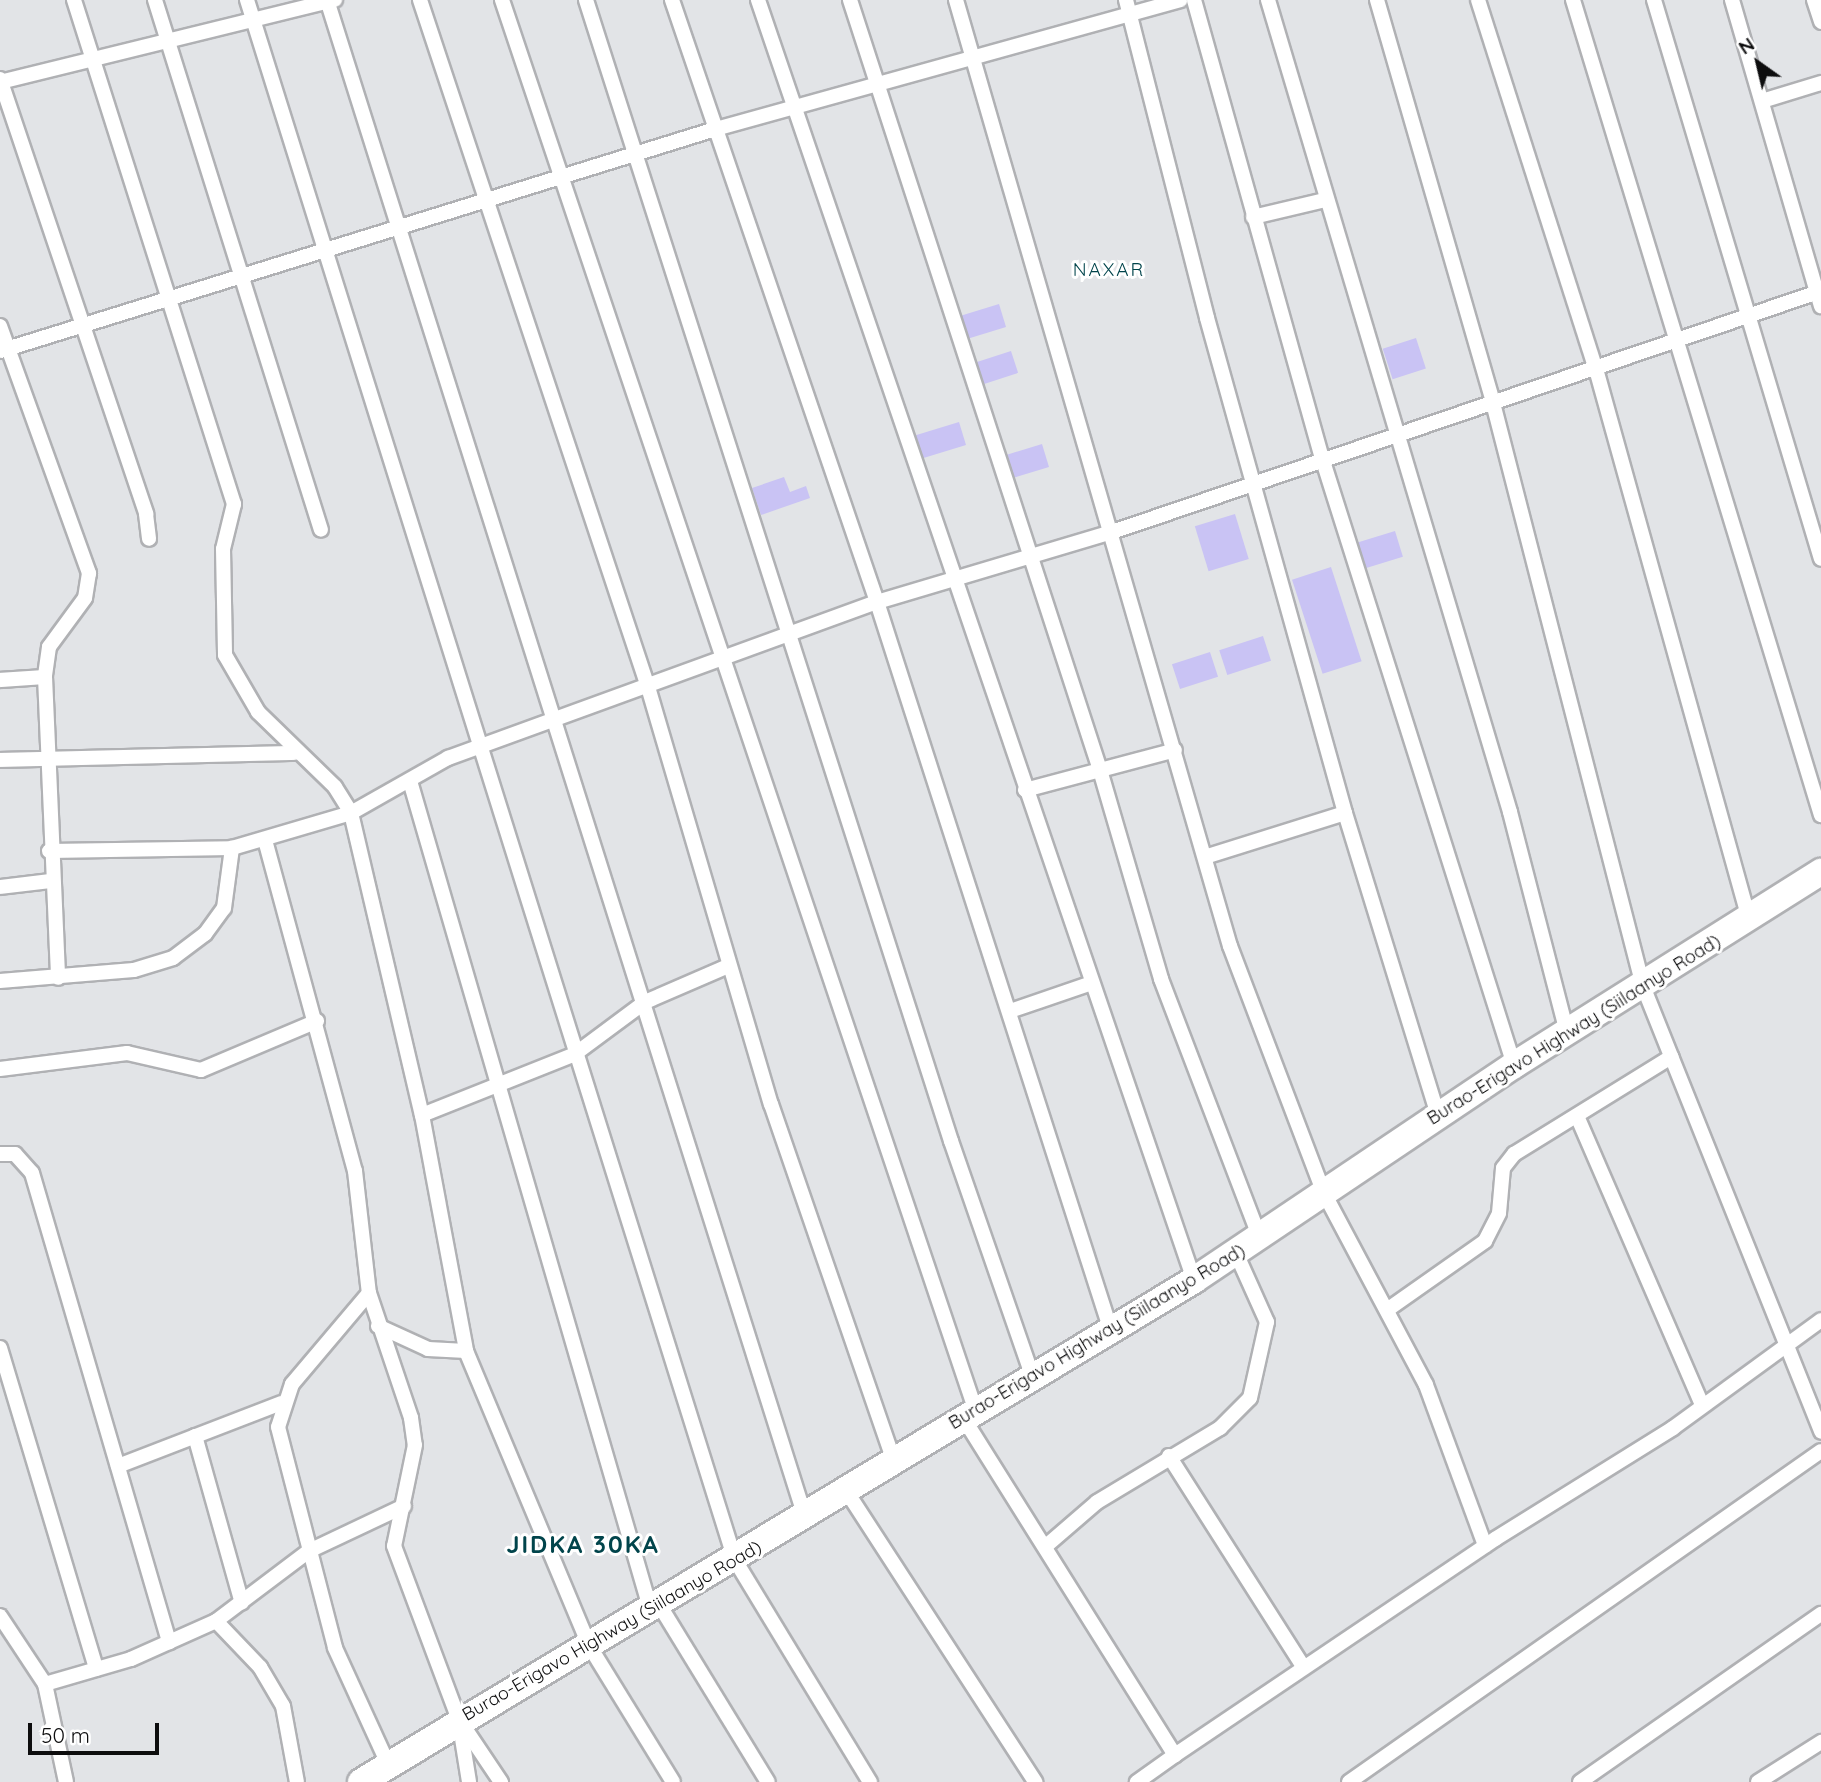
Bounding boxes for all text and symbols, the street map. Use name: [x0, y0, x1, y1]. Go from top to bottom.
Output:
north arrow: [1723, 28, 1793, 98]
text: N: [1734, 32, 1759, 59]
district label: NAXAR: [1073, 259, 1145, 281]
street label: Burao-Erigavo Highway (Siilaanyo Road): [1423, 930, 1725, 1130]
street label: Burao-Erigavo Highway (Siilaanyo Road): [945, 1240, 1249, 1434]
district label: JIDKA 30KA: [508, 1531, 658, 1559]
street label: Burao-Erigavo Highway (Siilaanyo Road): [459, 1536, 765, 1726]
scale bar: [32, 1708, 163, 1752]
text: 50 m: [41, 1722, 90, 1748]

